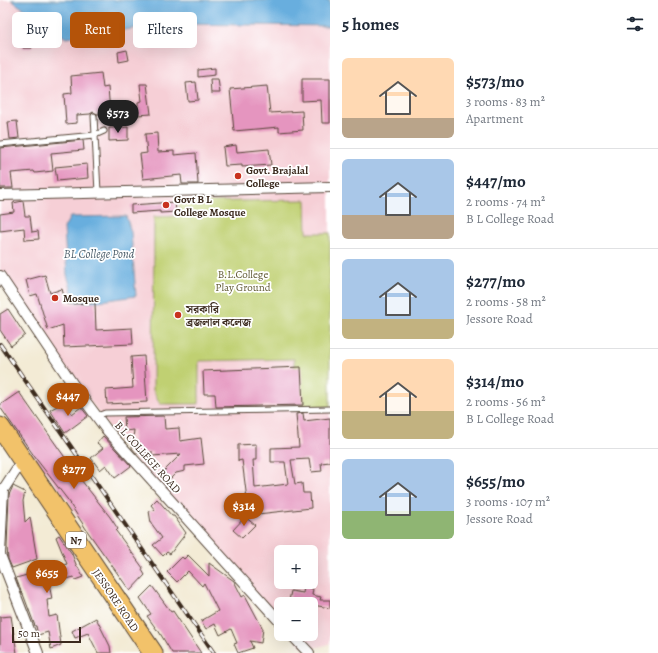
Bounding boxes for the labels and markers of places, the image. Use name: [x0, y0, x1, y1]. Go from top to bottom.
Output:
pin: $573: [94, 100, 142, 134]
place label: Govt. Brajalal College: [246, 163, 308, 191]
marker: Govt. Brajalal College: [233, 171, 243, 181]
place label: Govt B L College Mosque: [174, 192, 246, 220]
marker: Govt B L College Mosque: [161, 200, 171, 210]
place label: Mosque: [63, 291, 99, 306]
marker: Mosque: [50, 293, 60, 303]
place label: সরকারি ব্রজলাল কলেজ: [185, 302, 252, 330]
marker: সরকারি ব্রজলাল কলেজ: [173, 310, 183, 320]
pin: $447: [44, 383, 92, 417]
pin: $277: [50, 456, 98, 490]
pin: $314: [220, 493, 268, 527]
pin: $655: [23, 560, 71, 594]

